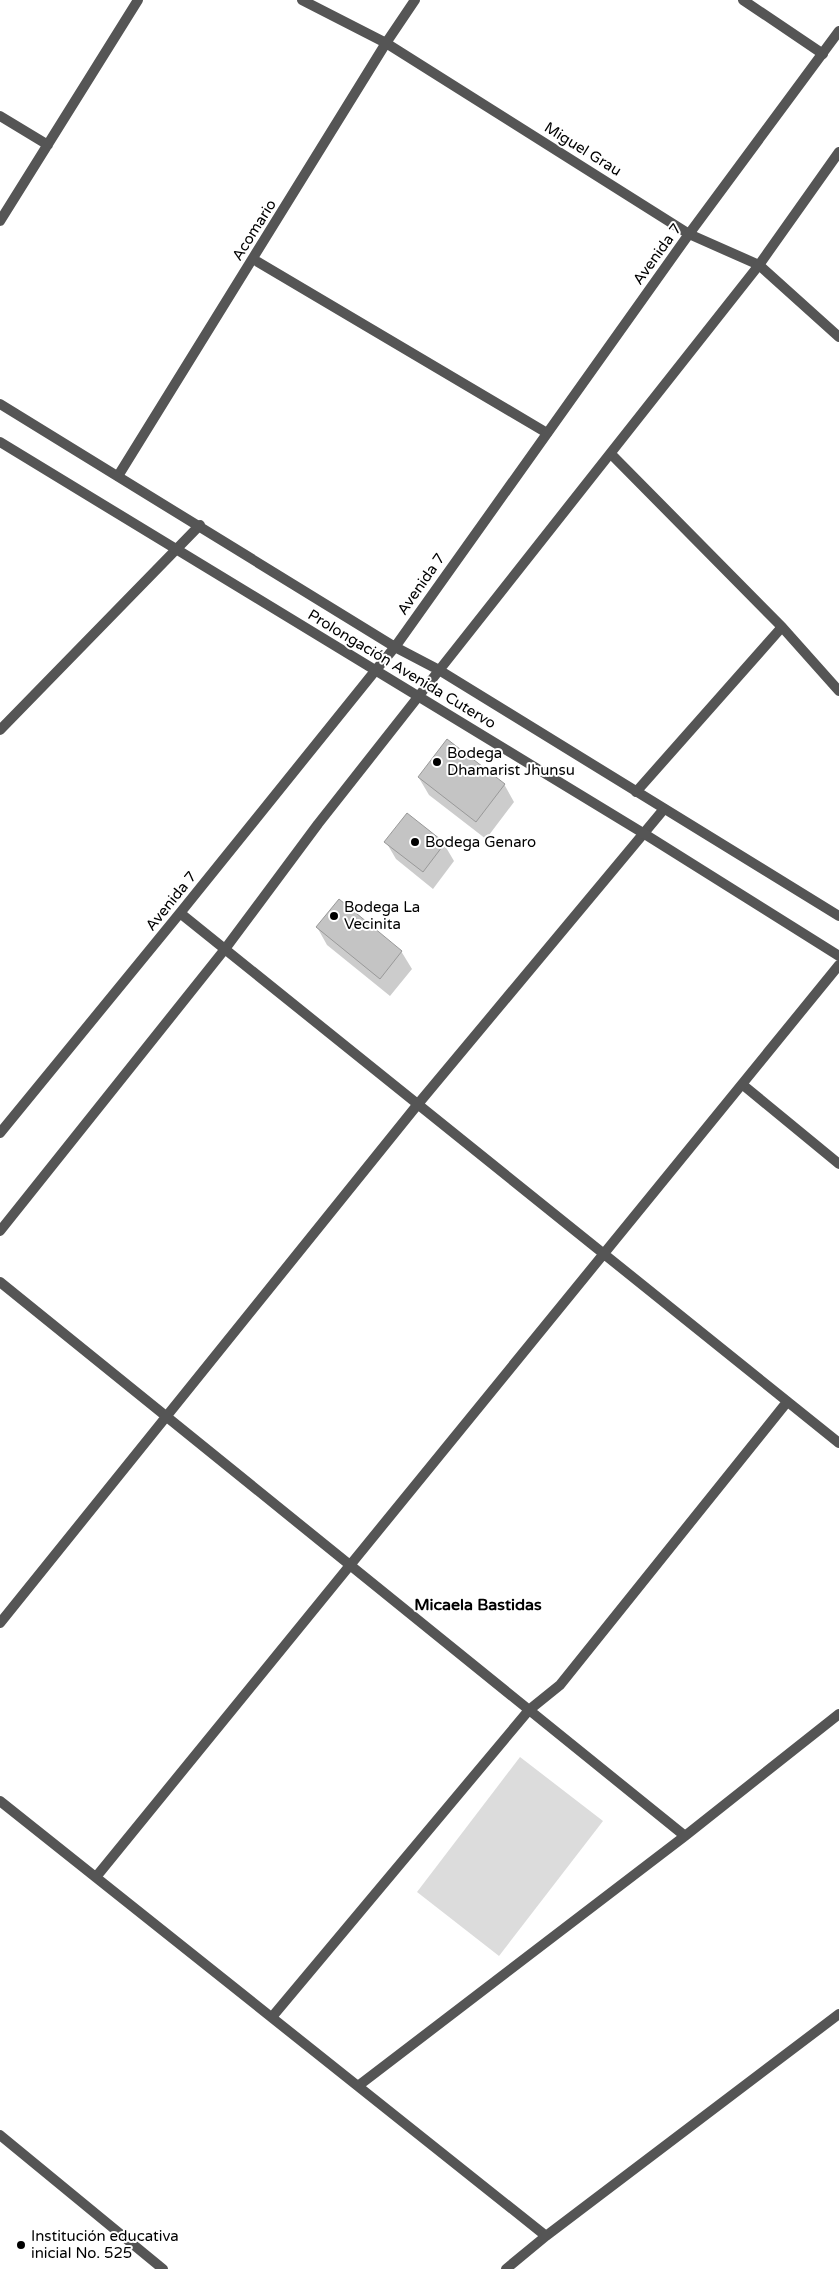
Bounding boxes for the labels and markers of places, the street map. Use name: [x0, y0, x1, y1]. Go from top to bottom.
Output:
place label: Bodega Dhamarist Jhunsu: [447, 744, 575, 779]
marker: Bodega Dhamarist Jhunsu: [431, 756, 443, 768]
place label: Bodega Genaro: [425, 833, 536, 851]
marker: Bodega Genaro: [409, 836, 421, 848]
place label: Bodega La Vecinita: [344, 898, 420, 933]
marker: Bodega La Vecinita: [328, 910, 340, 922]
place label: Institución educativa inicial No. 525: [31, 2227, 179, 2262]
marker: Institución educativa inicial No. 525: [15, 2239, 27, 2251]

